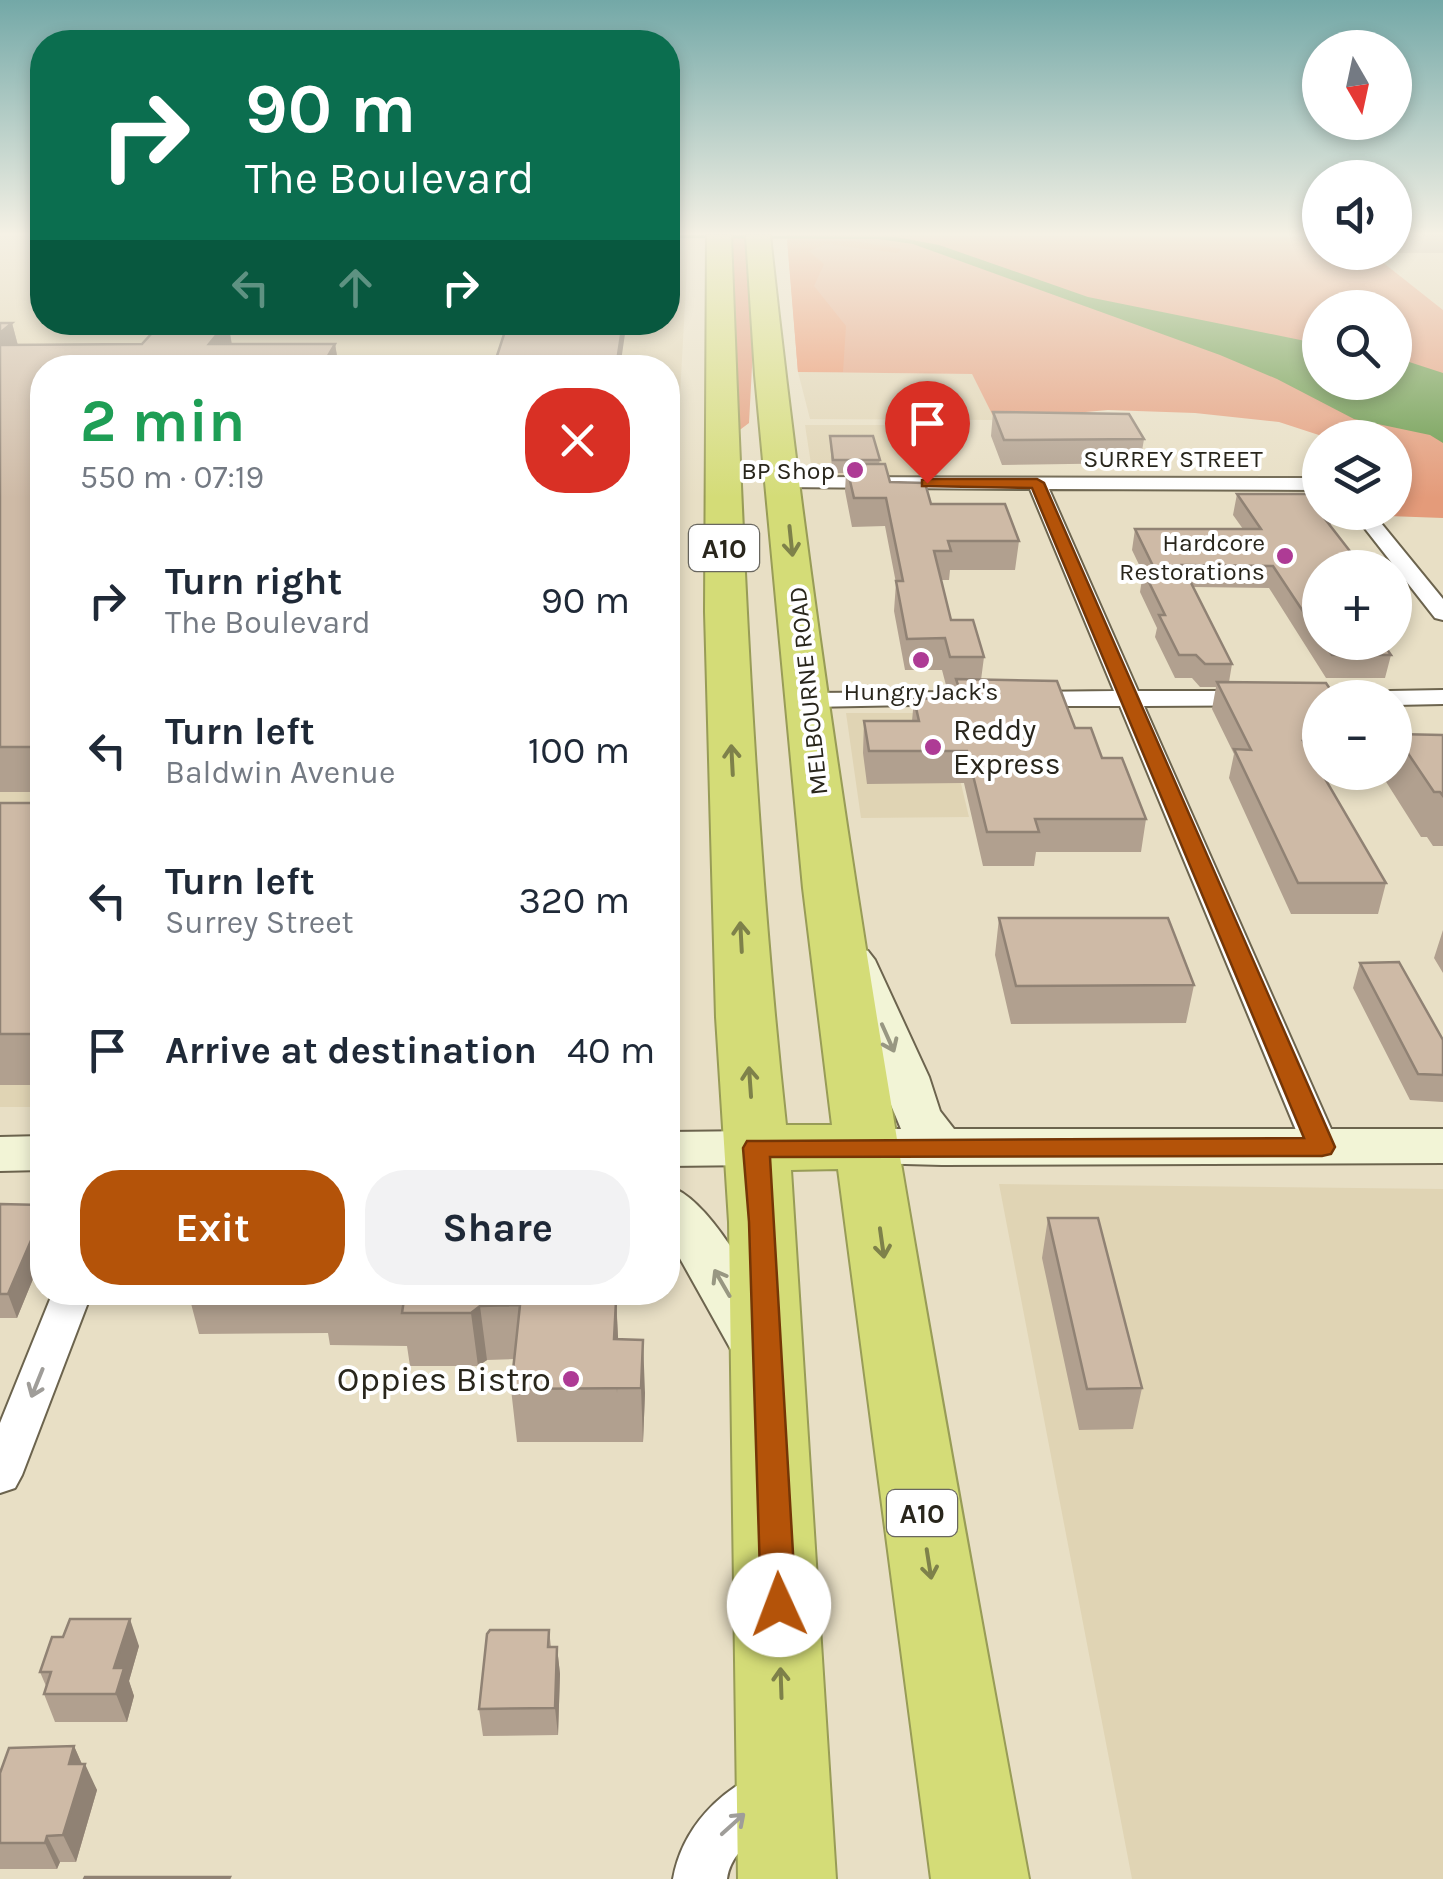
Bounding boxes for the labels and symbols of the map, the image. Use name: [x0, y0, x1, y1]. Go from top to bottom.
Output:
north arrow: [1302, 30, 1412, 140]
pin: [885, 381, 970, 484]
street label: SURREY STREET: [1083, 444, 1263, 473]
place label: BP Shop: [741, 456, 835, 485]
marker: BP Shop: [844, 459, 866, 481]
one-way arrow: [782, 524, 801, 557]
road number: A10: [689, 525, 759, 571]
place label: Hardcore Restorations: [1119, 528, 1265, 586]
marker: Hardcore Restorations: [1274, 545, 1296, 567]
street label: MELBOURNE ROAD: [783, 585, 833, 797]
marker: Hungry Jack's: [910, 649, 932, 671]
place label: Hungry Jack's: [843, 677, 999, 706]
place label: Reddy Express: [953, 712, 1061, 782]
marker: Reddy Express: [922, 736, 944, 758]
one-way arrow: [722, 744, 741, 776]
one-way arrow: [731, 922, 750, 954]
one-way arrow: [880, 1022, 899, 1052]
one-way arrow: [740, 1067, 759, 1099]
one-way arrow: [874, 1226, 892, 1258]
one-way arrow: [712, 1269, 732, 1298]
place label: Oppies Bistro: [337, 1359, 551, 1400]
one-way arrow: [26, 1367, 44, 1398]
marker: Oppies Bistro: [560, 1368, 582, 1390]
road number: A10: [887, 1490, 957, 1536]
one-way arrow: [920, 1547, 939, 1580]
position arrow: [727, 1553, 831, 1657]
one-way arrow: [772, 1668, 791, 1700]
one-way arrow: [720, 1812, 745, 1835]

